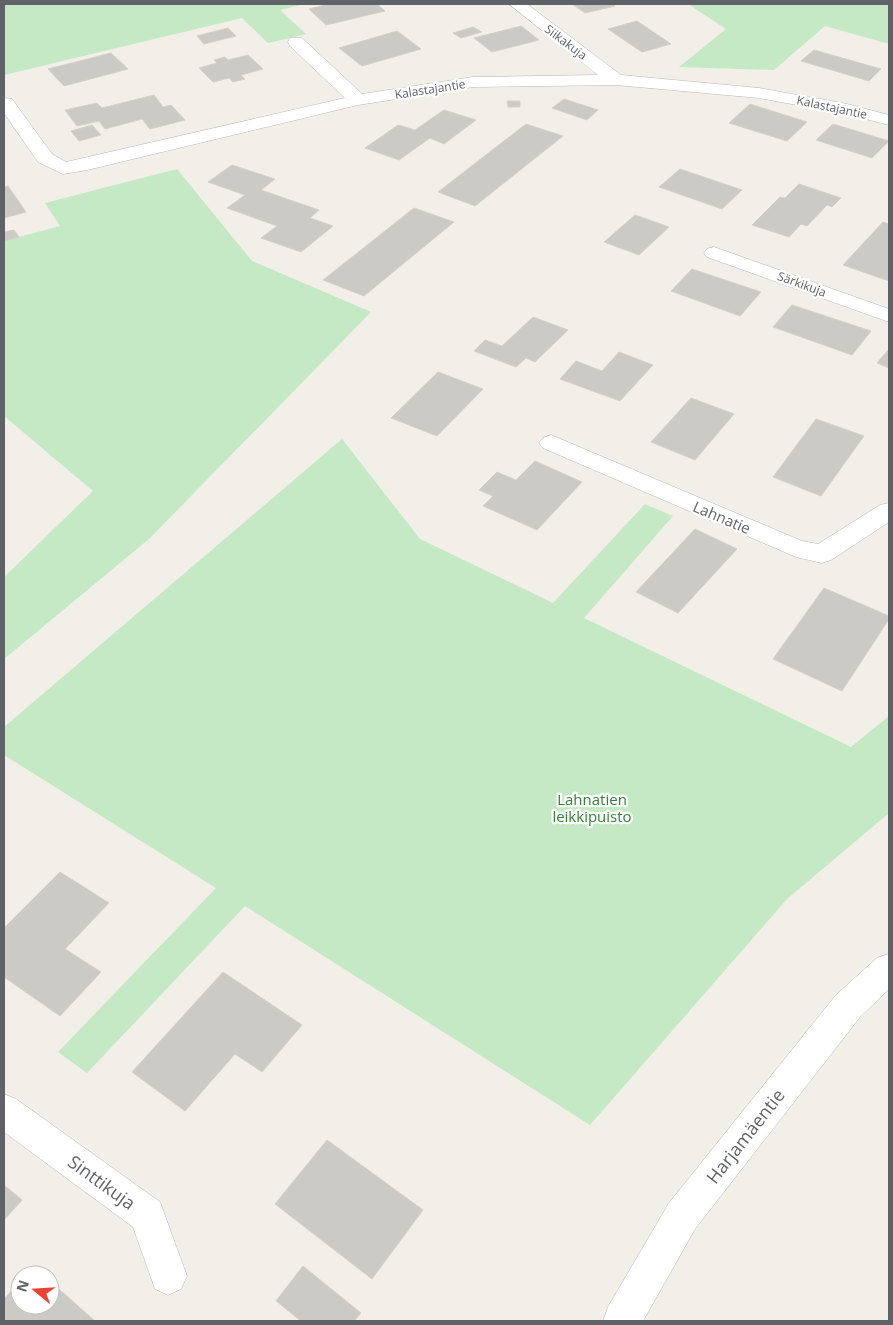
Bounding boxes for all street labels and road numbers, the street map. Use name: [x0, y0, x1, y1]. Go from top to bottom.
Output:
street label: Siikakuja: [541, 20, 591, 64]
street label: Kalastajantie: [393, 75, 467, 103]
street label: Kalastajantie: [795, 91, 869, 123]
street label: Särkikuja: [775, 267, 829, 301]
street label: Lahnatie: [690, 496, 754, 538]
street label: Harjamäentie: [700, 1084, 790, 1188]
street label: Sinttikuja: [63, 1149, 141, 1215]

